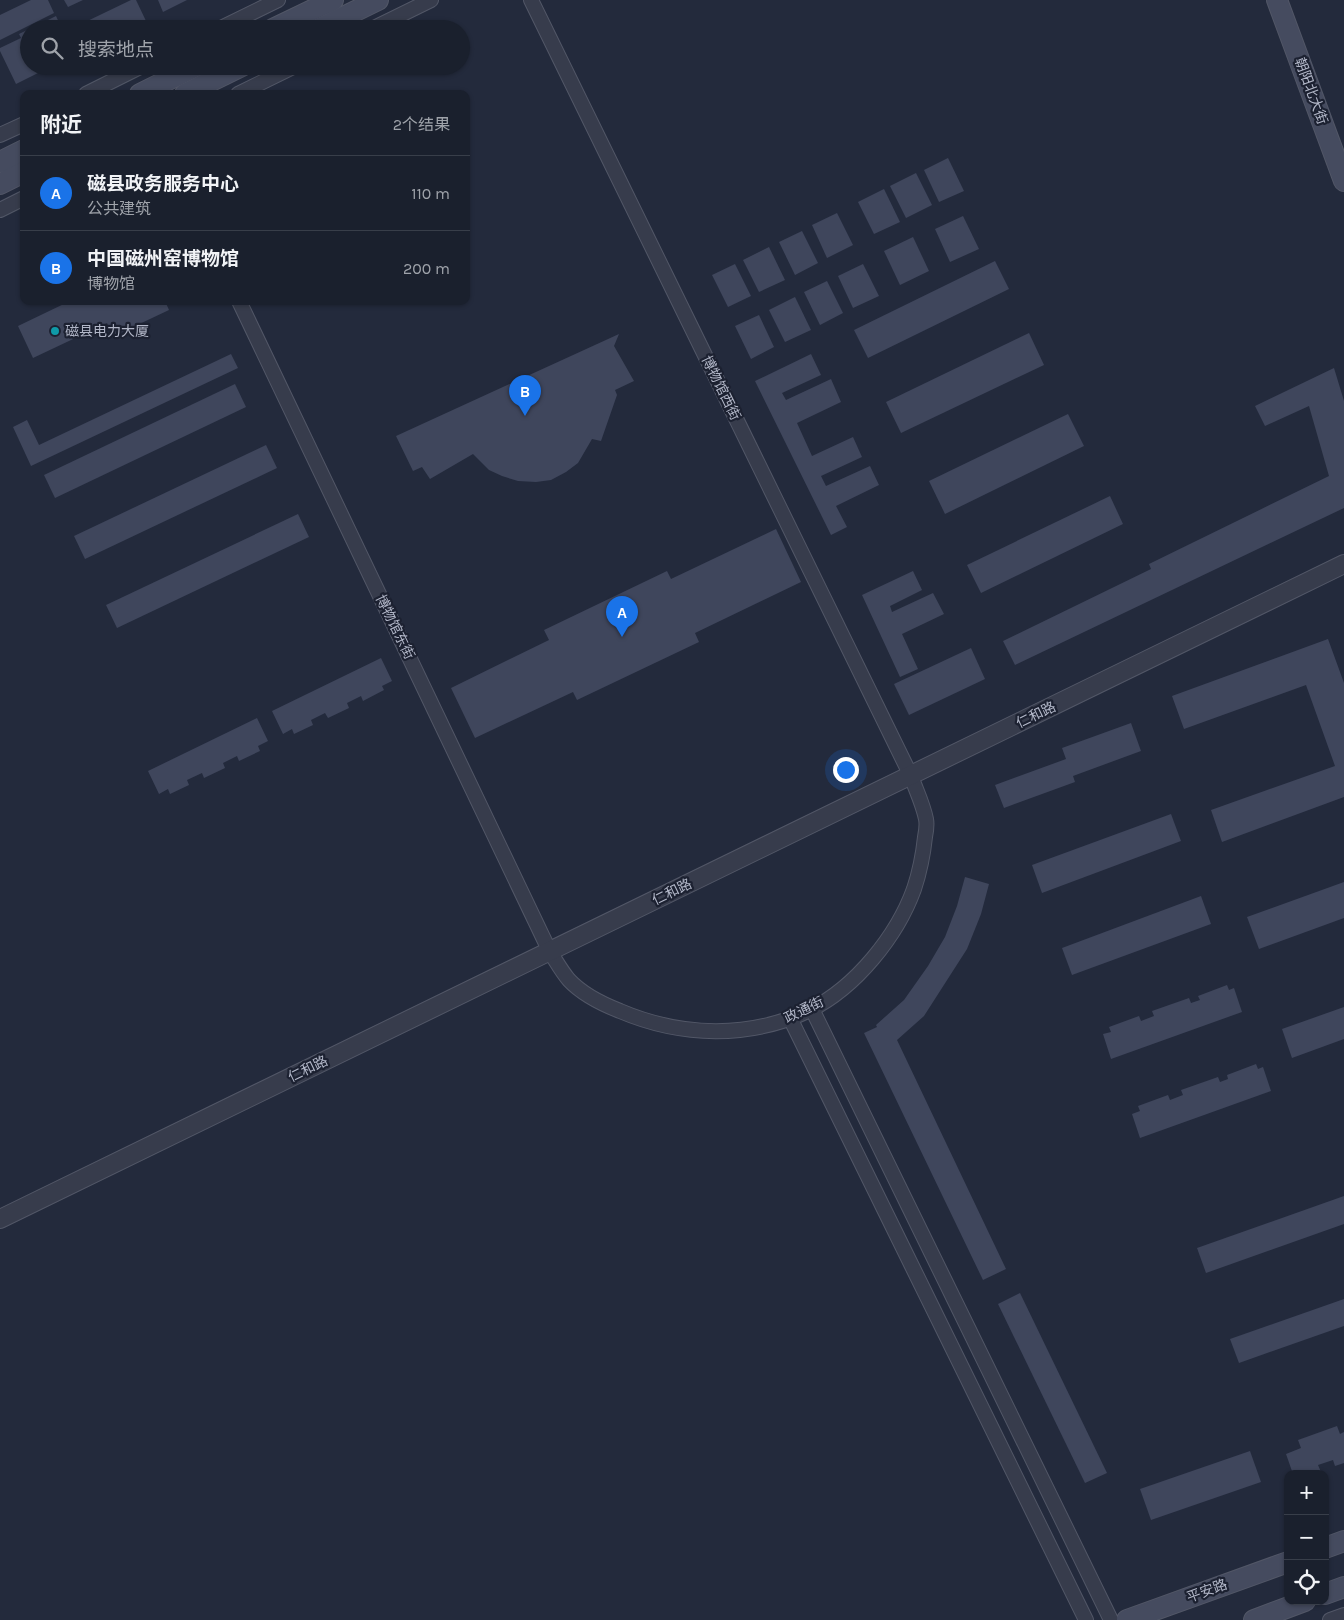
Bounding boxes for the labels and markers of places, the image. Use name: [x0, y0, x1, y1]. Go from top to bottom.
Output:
place label: 磁县电力大厦: [65, 323, 149, 340]
marker: 磁县电力大厦: [49, 325, 61, 337]
pin: B: [509, 375, 541, 416]
pin: A: [606, 596, 638, 637]

